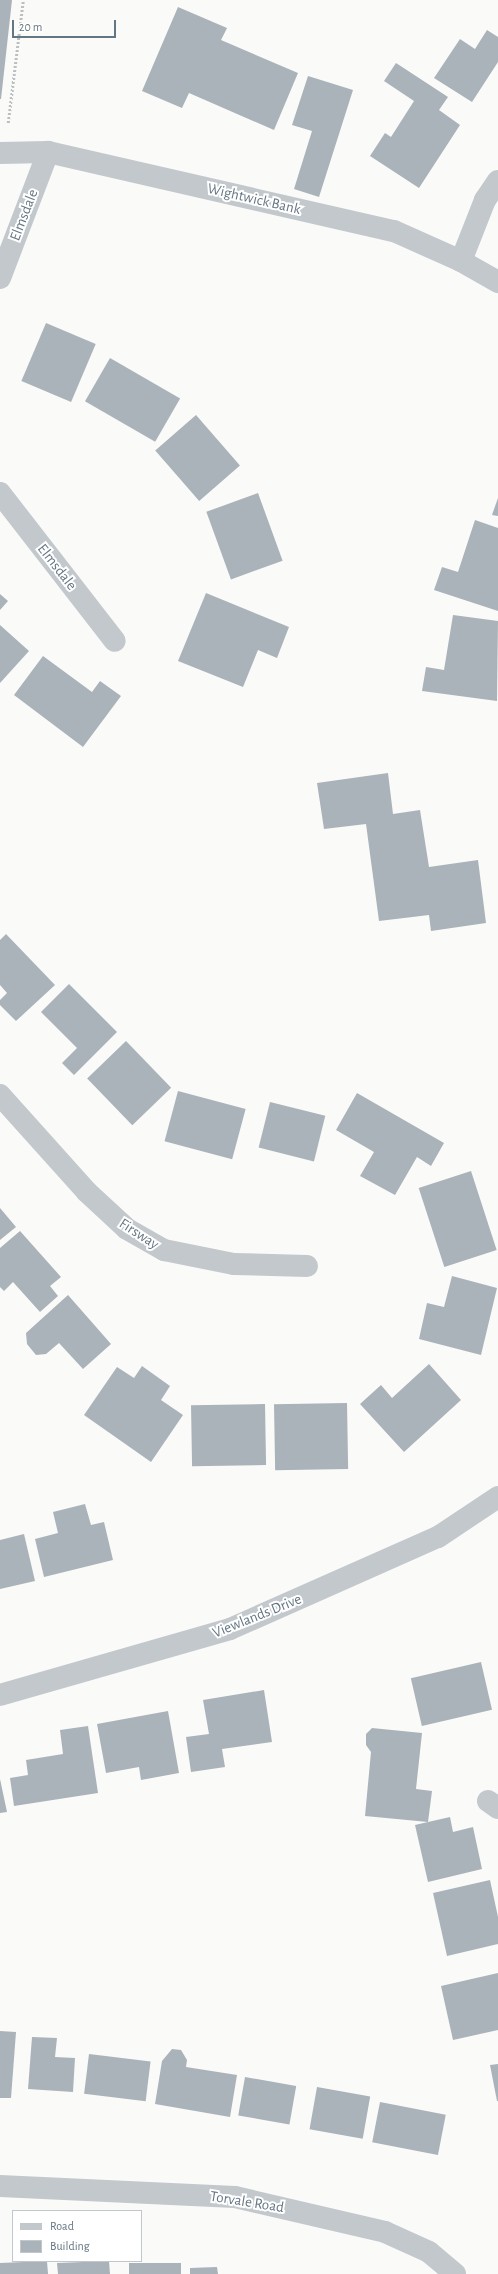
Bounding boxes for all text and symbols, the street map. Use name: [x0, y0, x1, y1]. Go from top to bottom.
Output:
scale bar: [14, 12, 118, 38]
text: 20 m: [19, 21, 42, 33]
street label: Wightwick Bank: [206, 180, 302, 218]
street label: Elmsdale: [6, 187, 42, 243]
street label: Elmsdale: [33, 540, 81, 594]
street label: Firsway: [116, 1215, 162, 1253]
street label: Viewlands Drive: [210, 1590, 304, 1642]
street label: Torvale Road: [209, 2187, 285, 2217]
legend: [12, 2210, 142, 2262]
text: Road: [50, 2220, 74, 2232]
text: Building: [50, 2240, 90, 2252]

